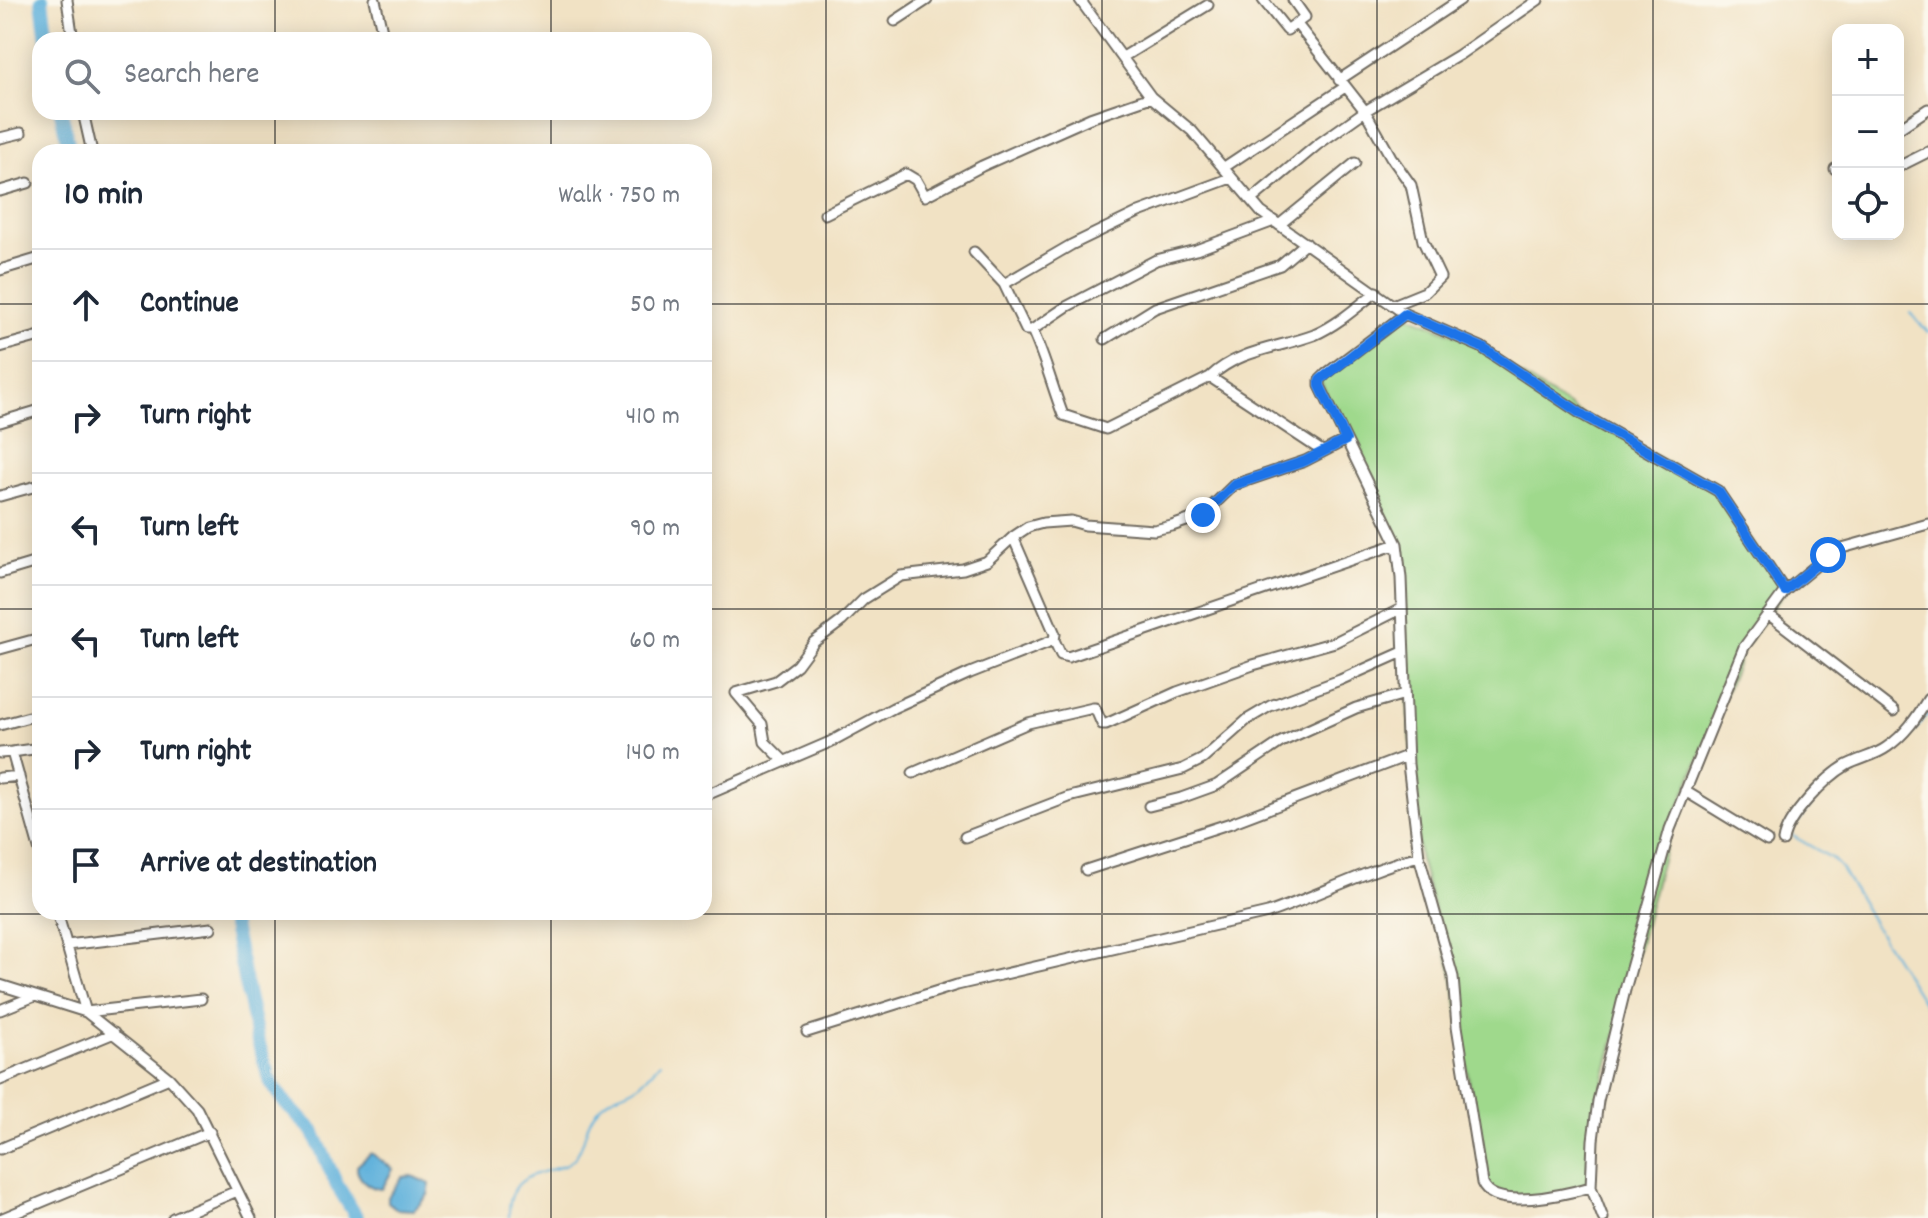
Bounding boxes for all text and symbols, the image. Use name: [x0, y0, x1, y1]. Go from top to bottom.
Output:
map controls: [1832, 24, 1904, 240]
button: +: [1832, 24, 1904, 96]
search box: [32, 32, 712, 120]
icon: search: [60, 54, 104, 98]
text: Search here: [124, 55, 260, 98]
button: −: [1832, 96, 1904, 168]
button: locate: [1832, 168, 1904, 240]
text: 10 min: [64, 172, 143, 221]
text: Walk · 750 m: [558, 178, 680, 215]
icon: ahead: [64, 283, 108, 327]
text: Continue: [140, 284, 239, 327]
text: 50 m: [630, 287, 680, 324]
icon: right: [64, 395, 108, 439]
text: Turn right: [140, 396, 251, 439]
text: 410 m: [626, 399, 680, 436]
route end: [1185, 497, 1221, 533]
icon: left: [64, 507, 108, 551]
text: Turn left: [140, 508, 239, 551]
text: 90 m: [630, 511, 680, 548]
route start: [1810, 537, 1846, 573]
icon: left: [64, 619, 108, 663]
text: Turn left: [140, 620, 239, 663]
text: 60 m: [629, 623, 680, 660]
icon: right: [64, 731, 108, 775]
text: Turn right: [140, 732, 251, 775]
text: 140 m: [626, 735, 680, 772]
icon: arrive: [64, 843, 108, 887]
text: Arrive at destination: [140, 844, 377, 887]

